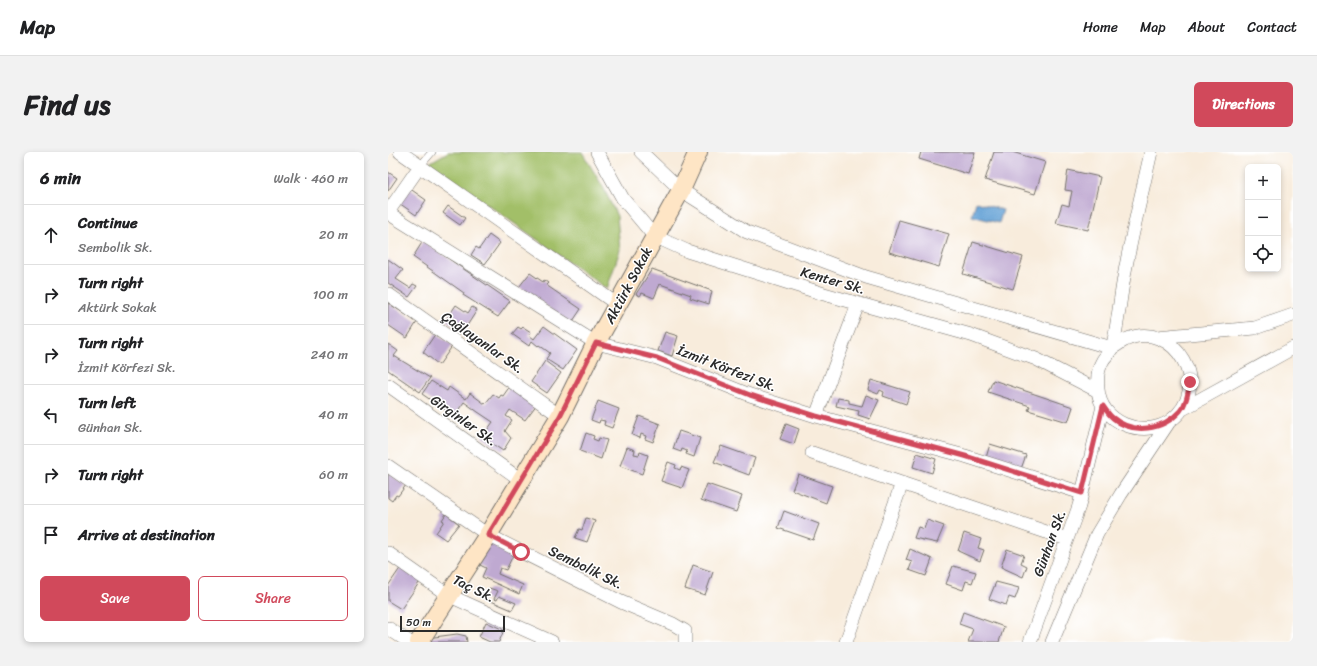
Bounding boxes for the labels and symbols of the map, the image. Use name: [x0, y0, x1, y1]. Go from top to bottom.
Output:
street label: Aktürk Sokak: [597, 242, 659, 329]
street label: Kenter Sk.: [797, 259, 868, 302]
street label: Çağlayanlar Sk.: [436, 304, 529, 380]
street label: İzmit Körfezi Sk.: [672, 338, 780, 399]
route end: [1181, 373, 1199, 391]
street label: Girginler Sk.: [425, 388, 503, 453]
street label: Günhan Sk.: [1026, 506, 1073, 580]
street label: Sembolik Sk.: [544, 539, 628, 596]
route start: [512, 543, 530, 561]
street label: Taç Sk.: [448, 567, 499, 609]
scale bar: [400, 614, 505, 633]

